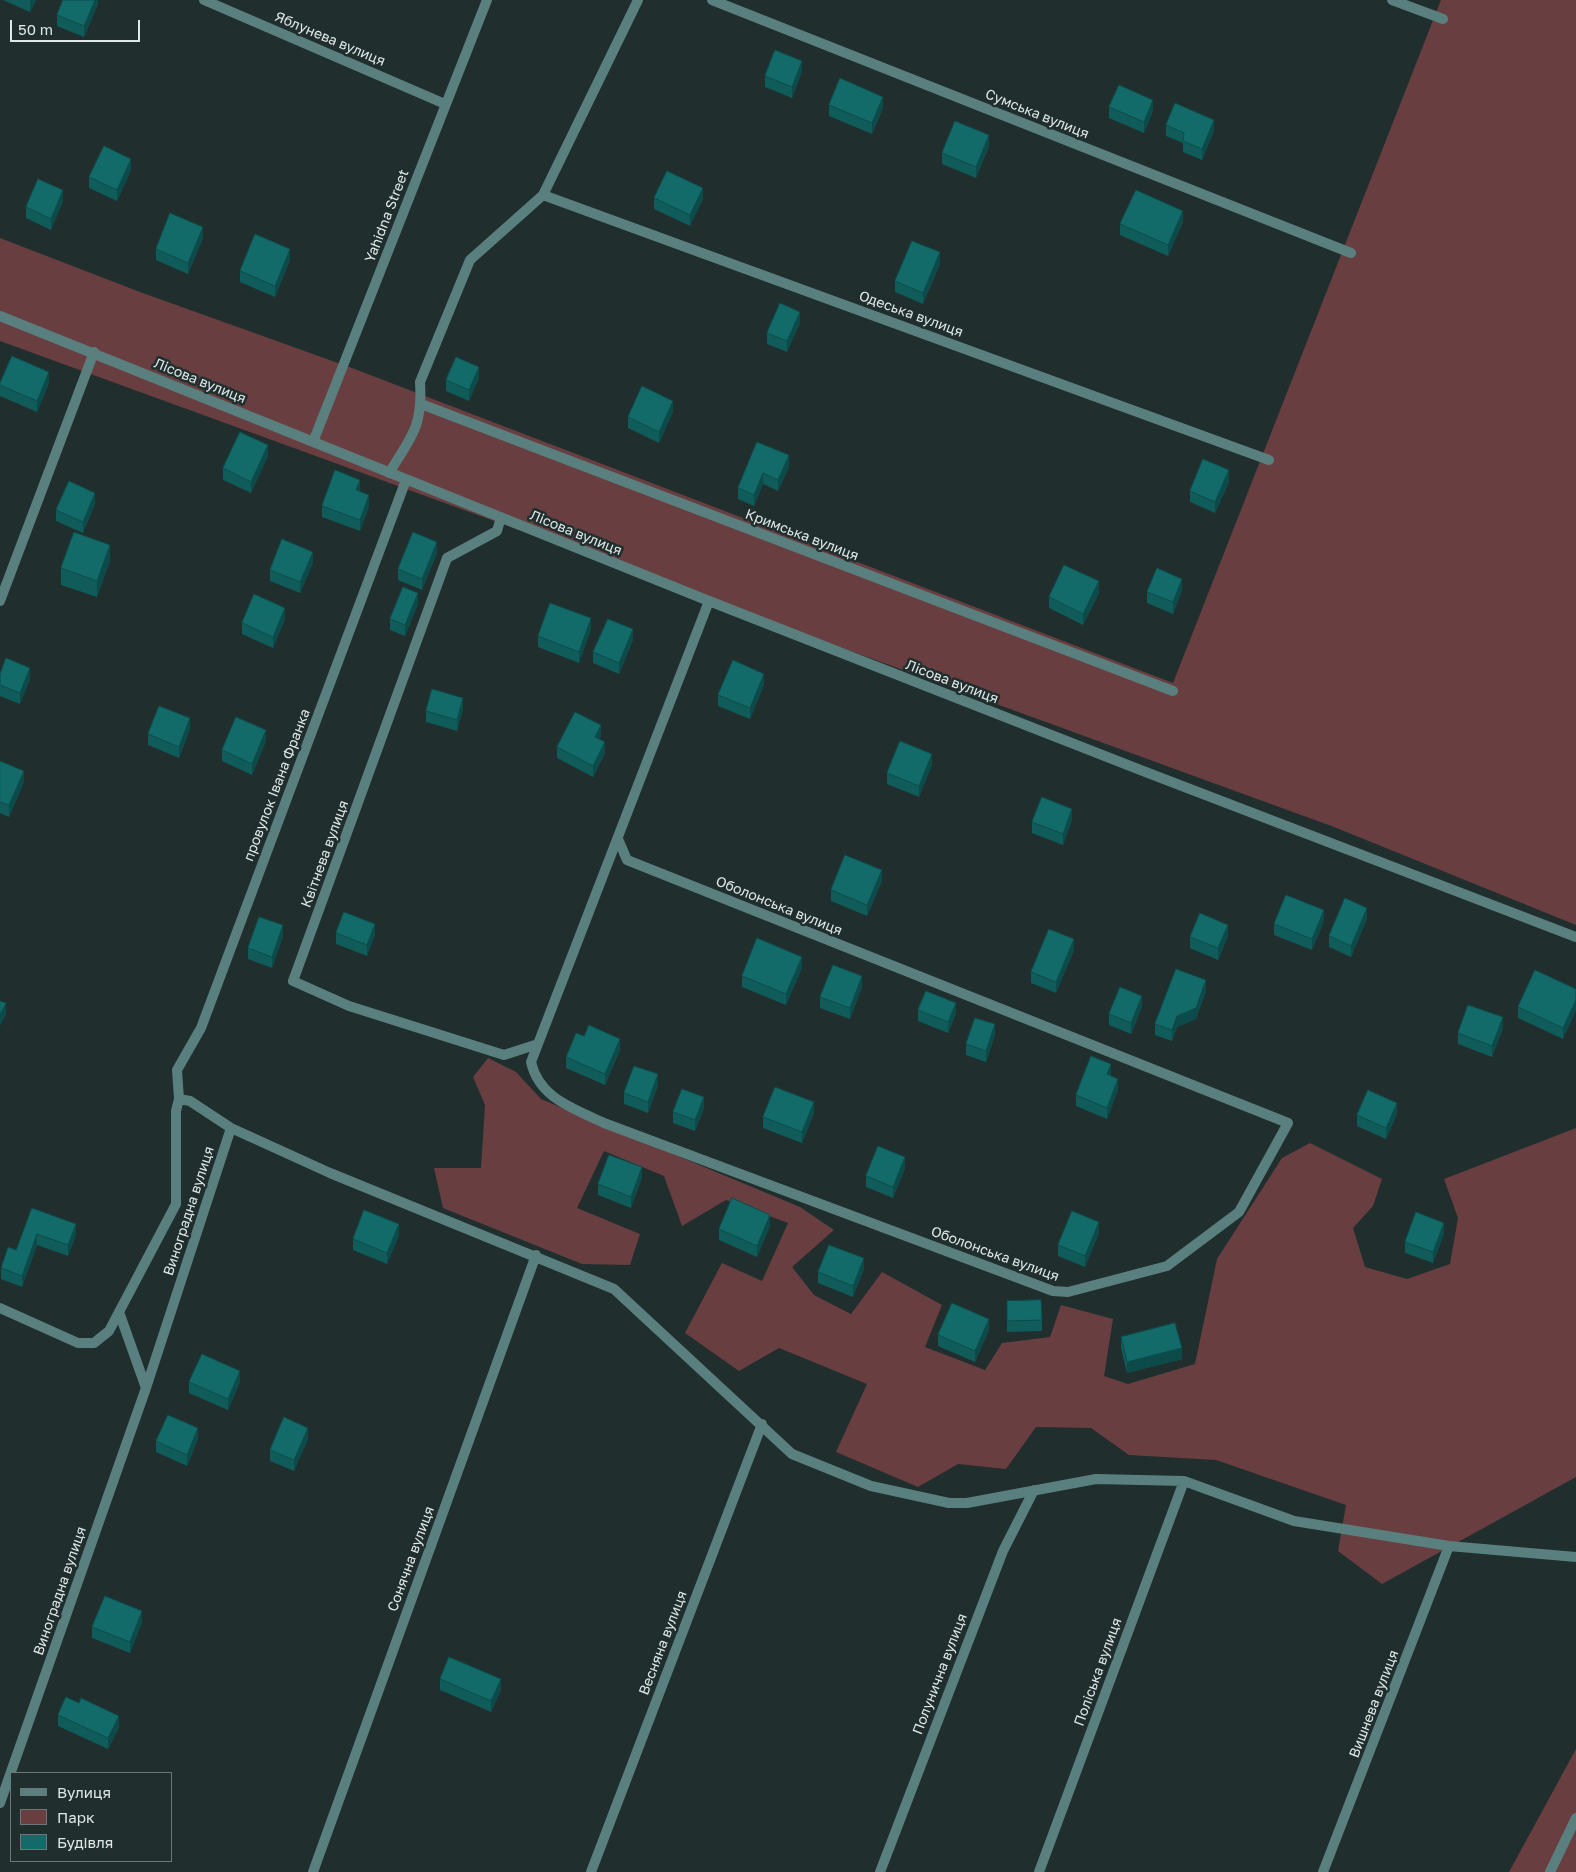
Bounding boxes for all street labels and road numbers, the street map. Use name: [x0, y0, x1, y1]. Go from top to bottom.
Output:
street label: Яблунева вулиця: [272, 8, 388, 70]
street label: Сумська вулиця: [983, 86, 1091, 142]
street label: Yahidna Street: [362, 167, 412, 265]
street label: Одеська вулиця: [857, 287, 965, 341]
street label: Лісова вулиця: [151, 355, 249, 407]
street label: Кримська вулиця: [743, 506, 861, 564]
street label: Лісова вулиця: [527, 507, 625, 559]
street label: Лісова вулиця: [903, 657, 1001, 707]
street label: провулок Івана Франка: [240, 706, 314, 864]
street label: Квітнева вулиця: [298, 798, 352, 910]
street label: Оболонська вулиця: [713, 873, 845, 939]
street label: Виноградна вулиця: [160, 1144, 218, 1278]
street label: Оболонська вулиця: [929, 1223, 1061, 1285]
street label: Сонячна вулиця: [384, 1504, 438, 1614]
street label: Виноградна вулиця: [30, 1524, 90, 1658]
street label: Весняна вулиця: [635, 1588, 691, 1698]
street label: Полунична вулиця: [909, 1611, 971, 1737]
street label: Поліська вулиця: [1071, 1616, 1125, 1728]
street label: Вишнева вулиця: [1346, 1648, 1402, 1760]

